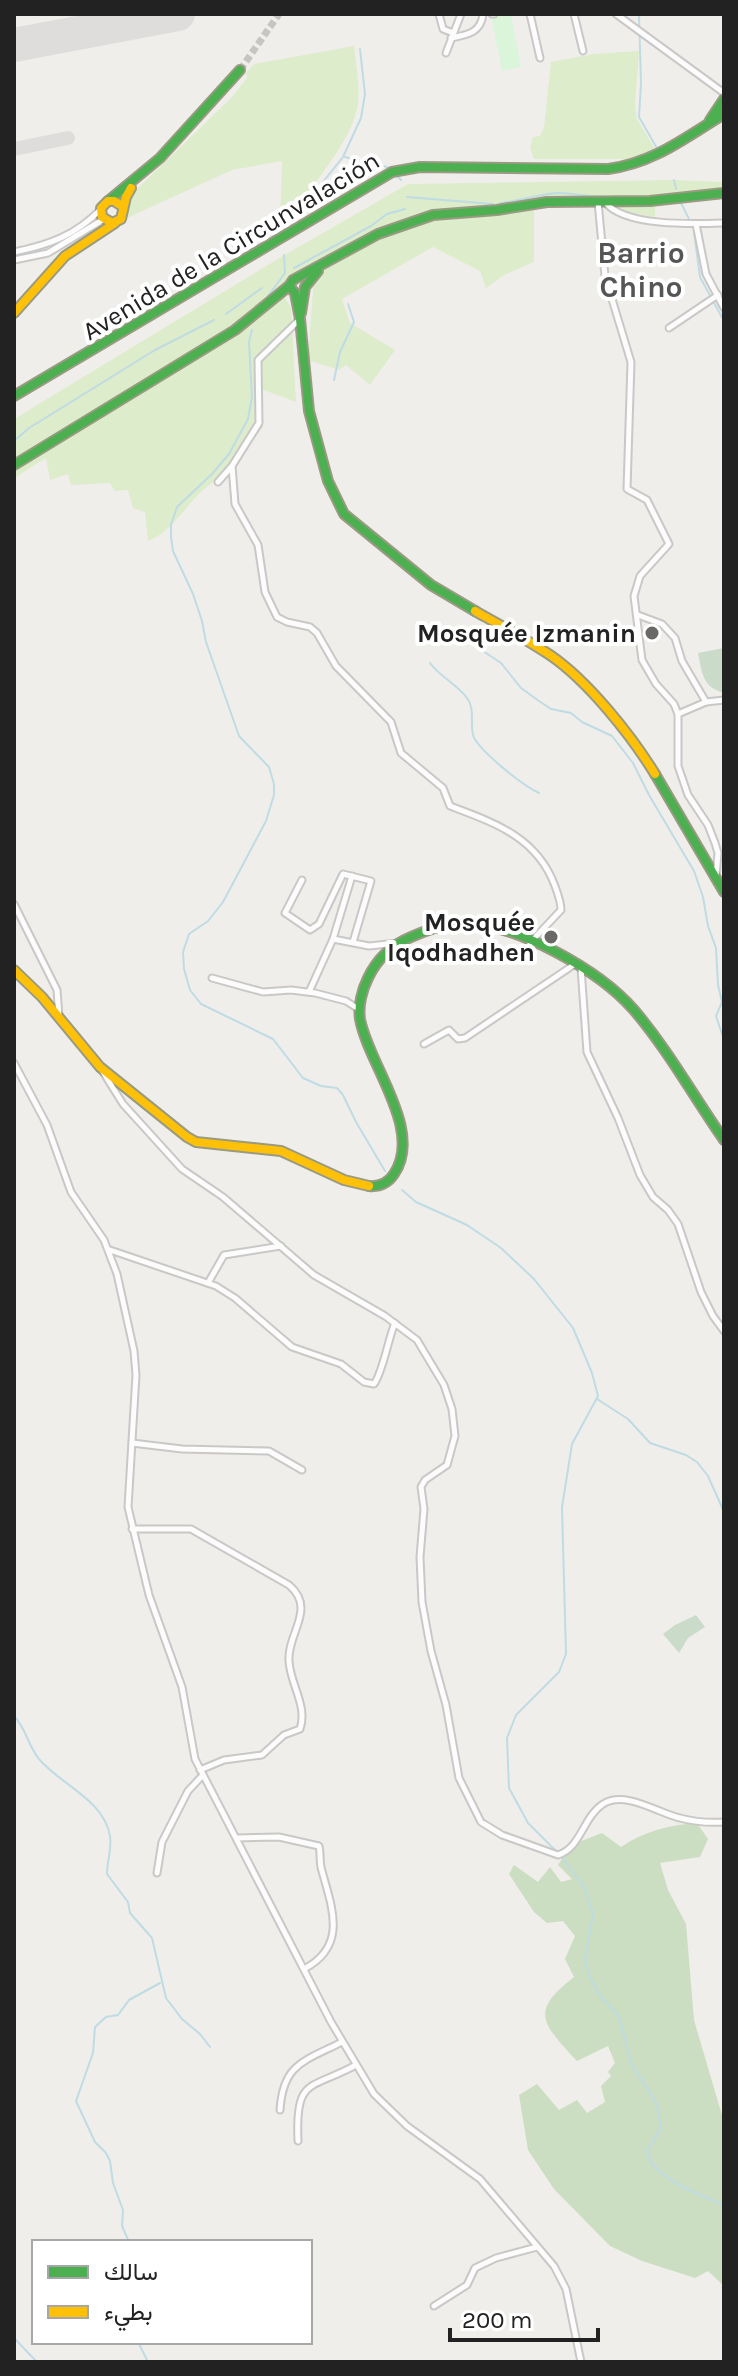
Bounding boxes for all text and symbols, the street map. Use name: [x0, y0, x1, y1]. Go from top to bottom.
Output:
street label: Avenida de la Circunvalación: [77, 145, 385, 347]
district label: Barrio Chino: [597, 235, 685, 305]
place label: Mosquée Izmanin: [417, 618, 636, 649]
marker: Mosquée Izmanin: [643, 624, 661, 642]
place label: Mosquée Iqodhadhen: [387, 907, 535, 968]
marker: Mosquée Iqodhadhen: [542, 928, 560, 946]
legend: [32, 2240, 312, 2344]
text: سالك: [104, 2258, 158, 2286]
scale bar: [450, 2292, 598, 2342]
text: بطيء: [104, 2298, 153, 2331]
text: 200 m: [462, 2306, 533, 2334]

